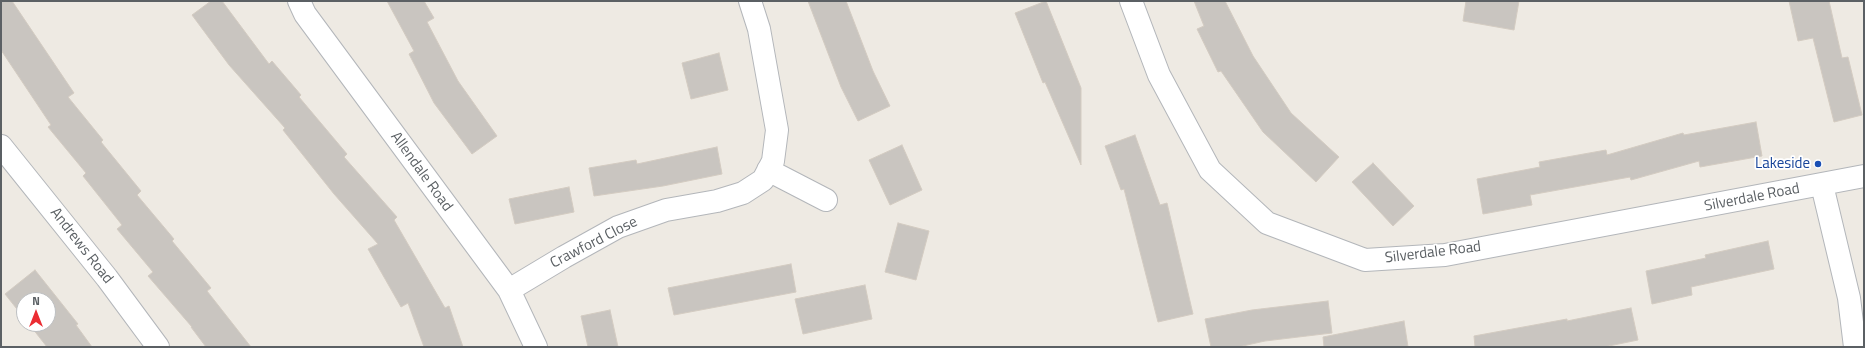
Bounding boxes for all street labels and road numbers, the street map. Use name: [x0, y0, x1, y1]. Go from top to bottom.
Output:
street label: Allendale Road: [386, 129, 456, 215]
street label: Silverdale Road: [1703, 180, 1801, 216]
street label: Andrews Road: [46, 204, 116, 288]
street label: Crawford Close: [547, 213, 641, 273]
street label: Silverdale Road: [1384, 238, 1482, 268]

